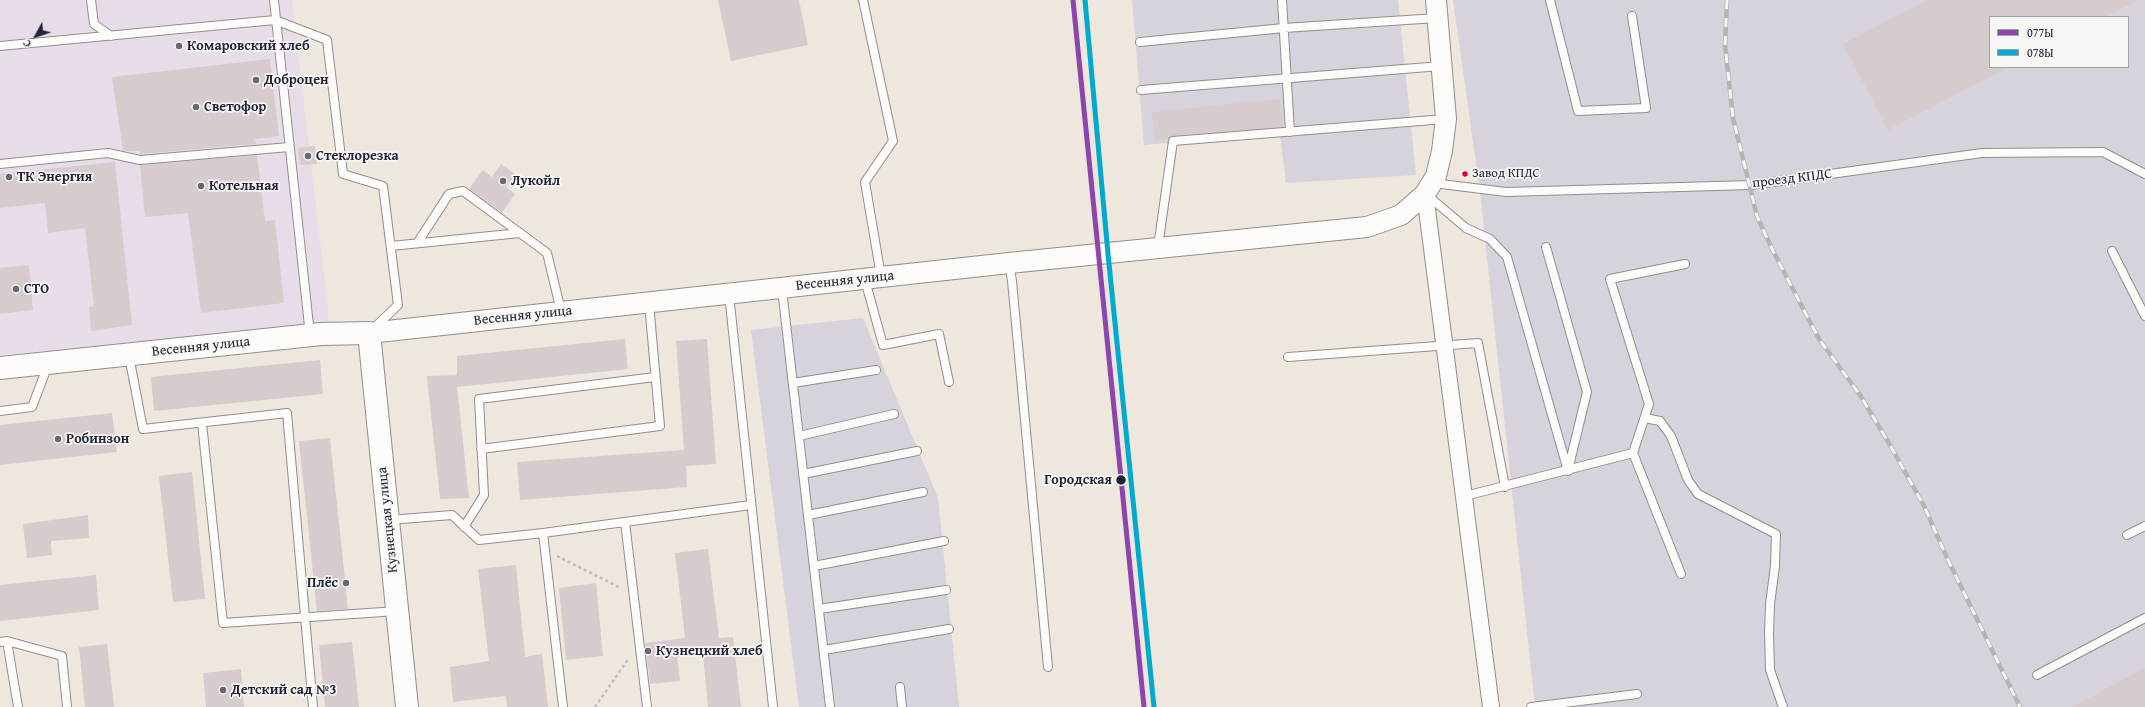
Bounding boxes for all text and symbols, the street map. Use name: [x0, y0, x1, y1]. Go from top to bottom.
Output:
north arrow: [16, 16, 56, 56]
legend: [1989, 16, 2129, 68]
text: 077Ы: [2027, 24, 2054, 41]
text: С: [19, 36, 35, 51]
place label: Комаровский хлеб: [187, 38, 310, 54]
marker: Комаровский хлеб: [174, 41, 184, 51]
text: 078Ы: [2027, 44, 2054, 61]
place label: Доброцен: [264, 72, 329, 88]
marker: Доброцен: [251, 75, 261, 85]
place label: Светофор: [204, 99, 266, 115]
marker: Светофор: [191, 102, 201, 112]
place label: Стеклорезка: [316, 148, 399, 164]
marker: Стеклорезка: [303, 151, 313, 161]
place label: Завод КПДС: [1472, 166, 1540, 182]
street label: проезд КПДС: [1751, 166, 1833, 192]
place label: ТК Энергия: [17, 169, 92, 185]
marker: Завод КПДС: [1460, 169, 1470, 179]
marker: ТК Энергия: [4, 172, 14, 182]
place label: Лукойл: [511, 173, 560, 189]
marker: Лукойл: [498, 176, 508, 186]
place label: Котельная: [209, 178, 279, 194]
marker: Котельная: [196, 181, 206, 191]
street label: Весенняя улица: [795, 267, 895, 295]
place label: СТО: [24, 281, 49, 297]
marker: СТО: [11, 284, 21, 294]
street label: Весенняя улица: [473, 302, 573, 330]
street label: Весенняя улица: [151, 333, 251, 361]
place label: Робинзон: [66, 431, 129, 447]
marker: Робинзон: [53, 434, 63, 444]
street label: Кузнецкая улица: [374, 466, 402, 574]
place label: Городская: [1044, 472, 1112, 488]
marker: Городская: [1114, 473, 1128, 487]
place label: Плёс: [307, 575, 338, 591]
marker: Плёс: [341, 578, 351, 588]
place label: Кузнецкий хлеб: [656, 643, 763, 659]
marker: Кузнецкий хлеб: [643, 646, 653, 656]
place label: Детский сад №3: [231, 682, 337, 698]
marker: Детский сад №3: [218, 685, 228, 695]

